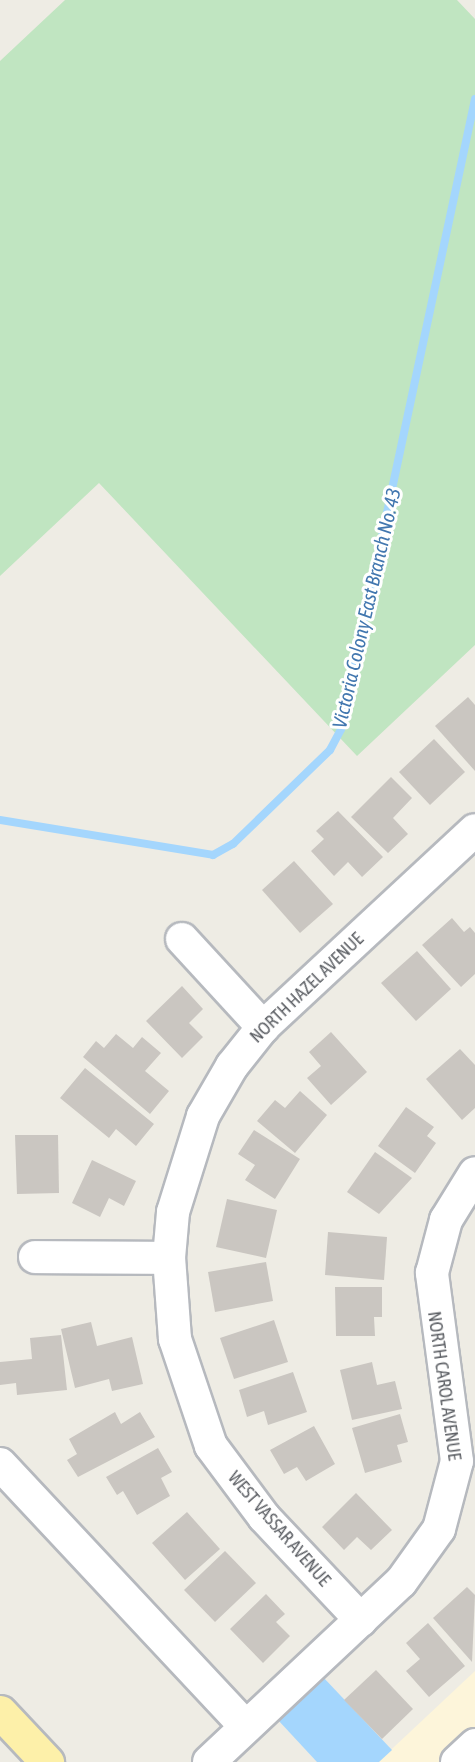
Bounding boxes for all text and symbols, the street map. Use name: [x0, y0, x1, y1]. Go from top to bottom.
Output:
water label: Victoria Colony East Branch No. 43: [327, 485, 405, 731]
street label: NORTH HAZEL AVENUE: [246, 928, 368, 1048]
street label: NORTH CAROL AVENUE: [423, 1310, 465, 1462]
street label: WEST VASSAR AVENUE: [223, 1467, 335, 1591]

